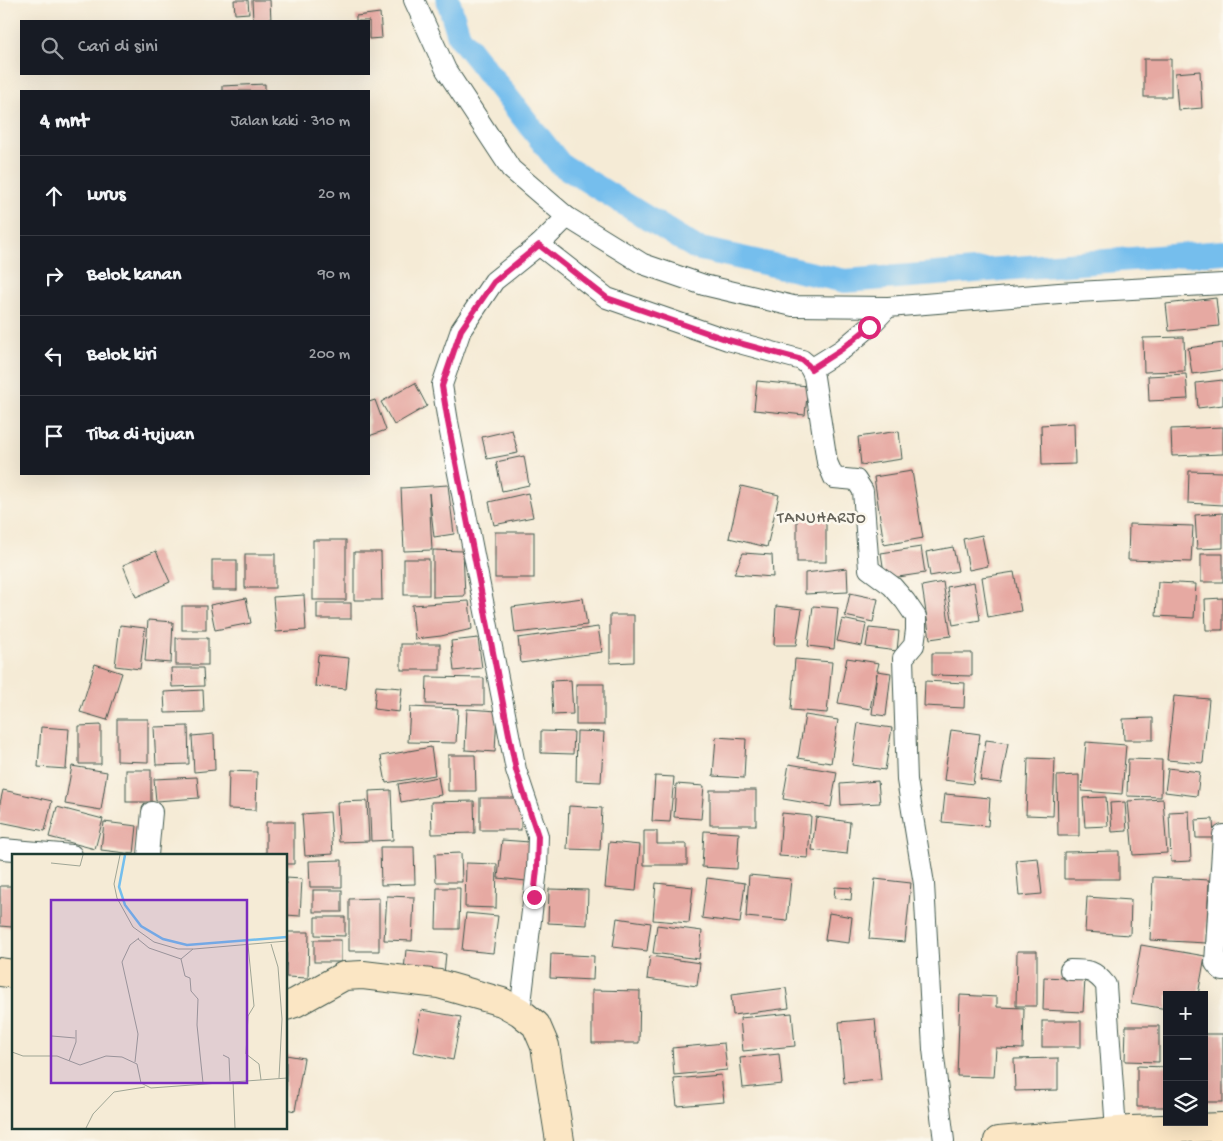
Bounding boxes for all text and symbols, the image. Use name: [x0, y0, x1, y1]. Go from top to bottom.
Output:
search box: [20, 20, 370, 75]
icon: search: [38, 34, 66, 62]
text: Cari di sini: [78, 36, 158, 59]
text: 4 mnt: [40, 110, 88, 135]
text: Jalan kaki · 310 m: [231, 113, 350, 132]
icon: ahead: [40, 182, 68, 210]
text: Lurus: [87, 184, 126, 207]
text: 20 m: [318, 186, 350, 205]
icon: right: [40, 262, 68, 290]
text: Belok kanan: [87, 264, 181, 287]
text: 90 m: [318, 266, 350, 285]
route start: [858, 316, 881, 339]
icon: left: [40, 342, 68, 370]
text: Belok kiri: [87, 344, 157, 367]
text: 200 m: [309, 346, 350, 365]
icon: arrive: [40, 422, 68, 450]
text: Tiba di tujuan: [87, 424, 194, 447]
district label: TANUHARJO: [776, 510, 867, 529]
inset map: [12, 854, 288, 1128]
route end: [523, 886, 546, 909]
map controls: [1163, 991, 1208, 1126]
button: +: [1163, 991, 1208, 1036]
button: −: [1163, 1036, 1208, 1081]
button: layers: [1163, 1081, 1208, 1126]

